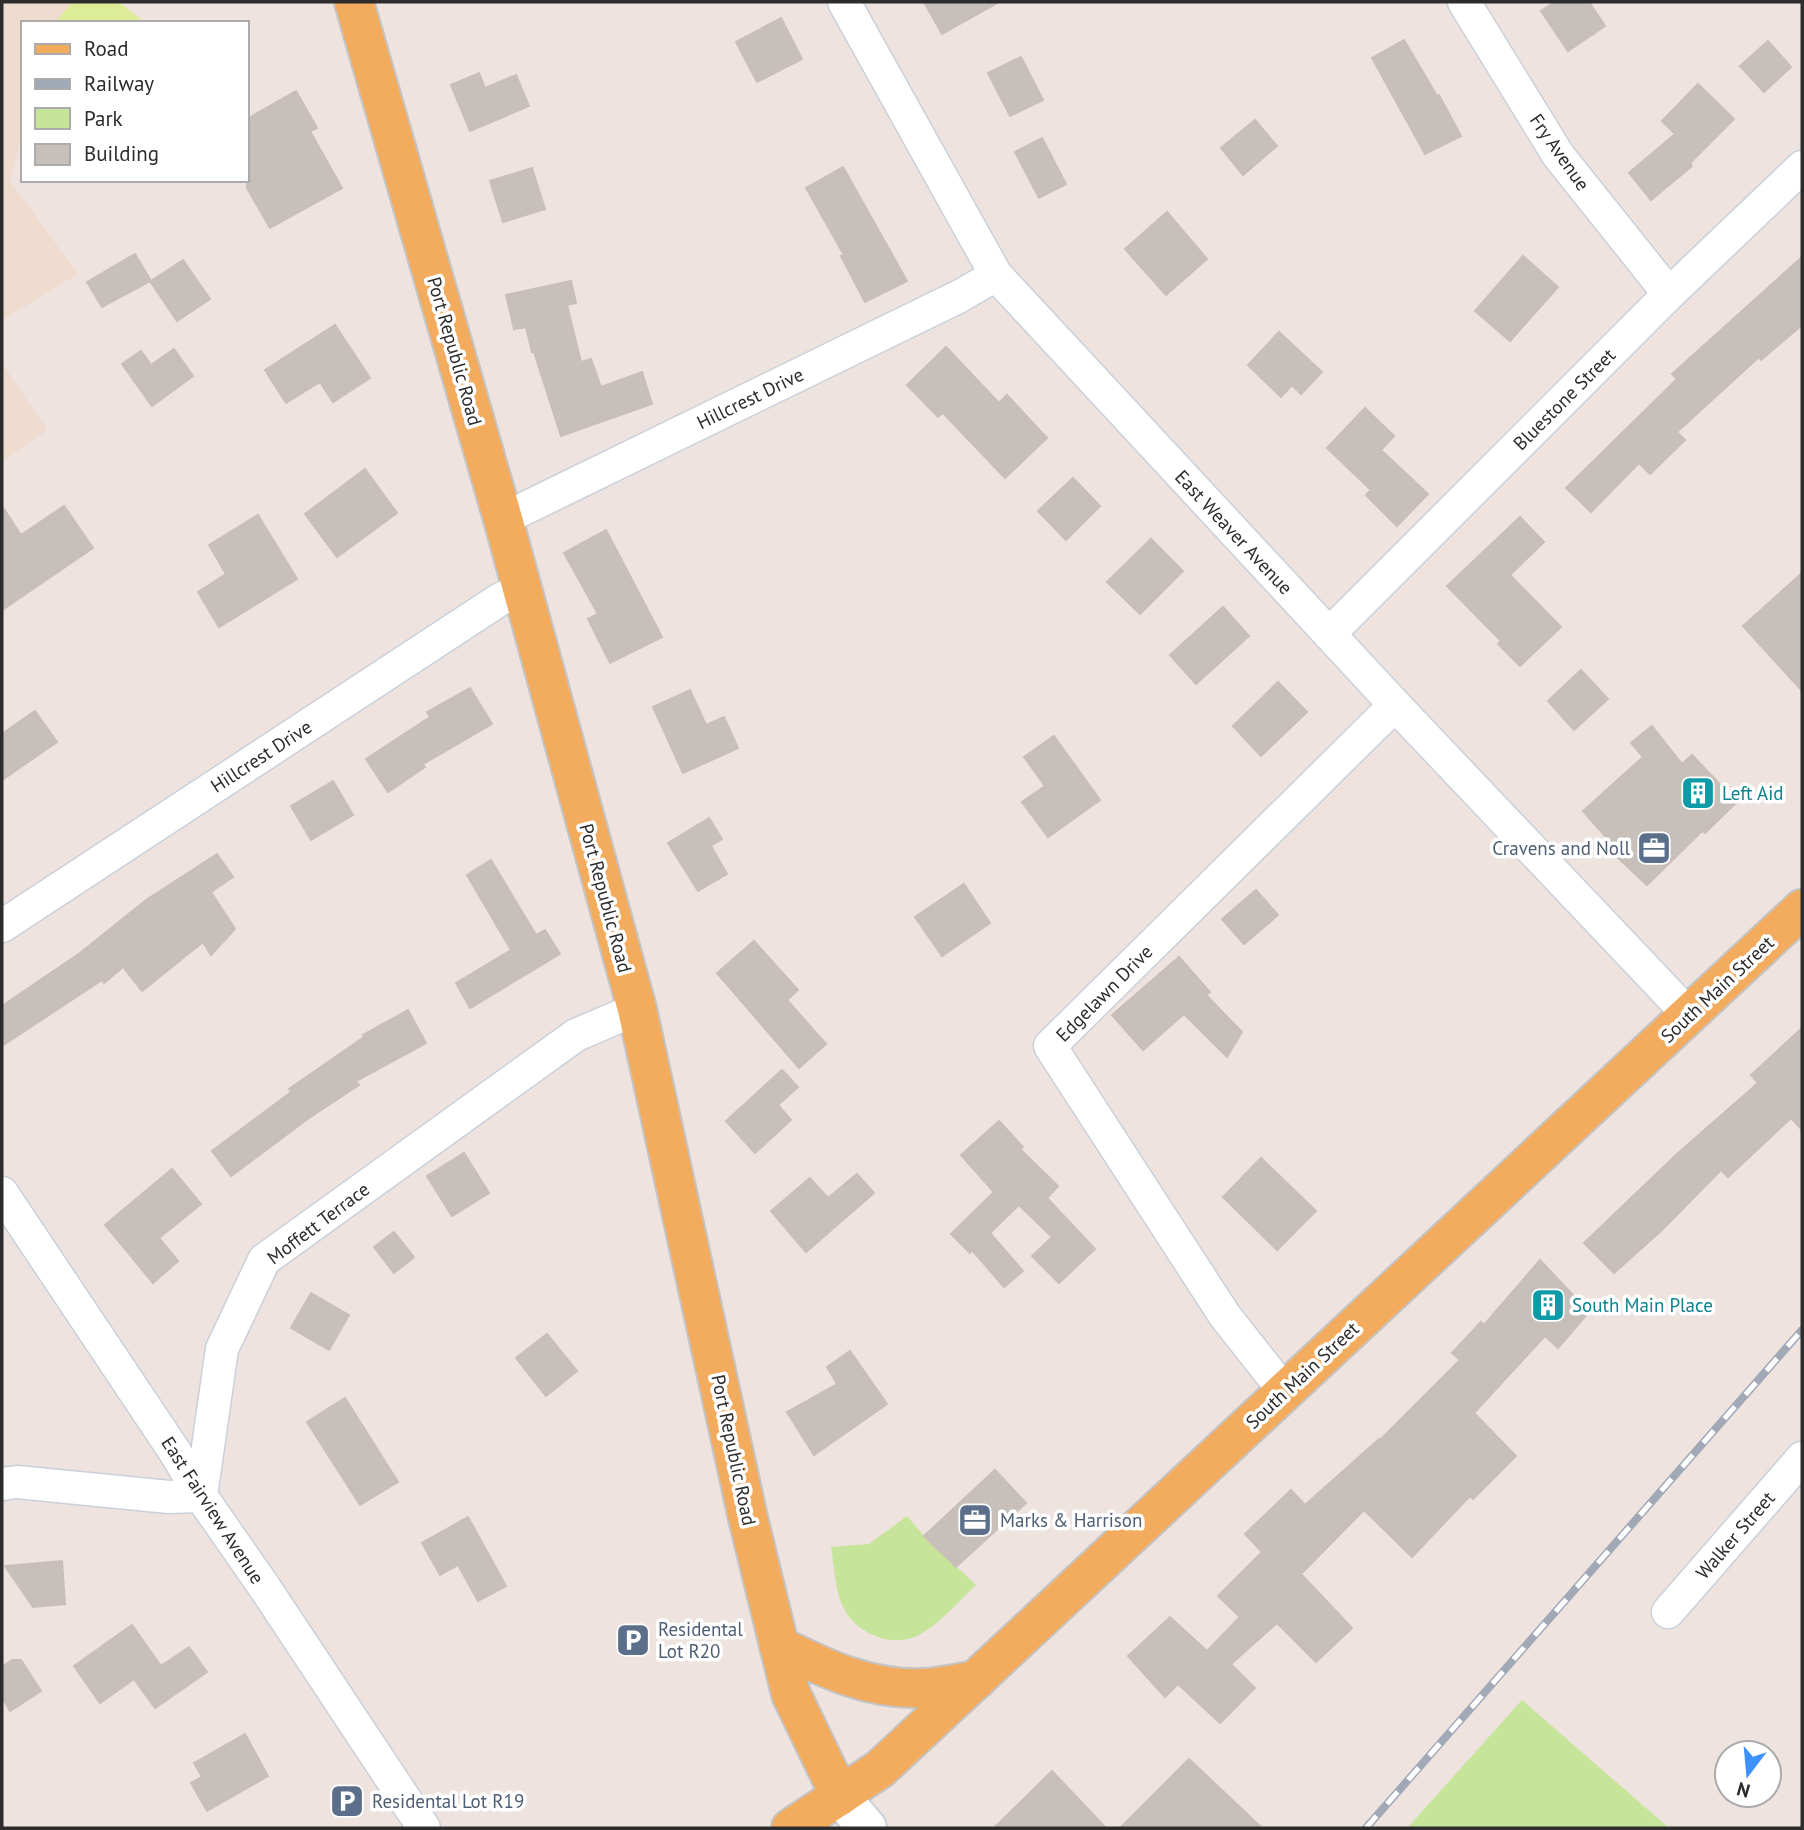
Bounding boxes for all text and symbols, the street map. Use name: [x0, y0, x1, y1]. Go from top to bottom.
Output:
legend: [21, 21, 248, 182]
text: Road: [84, 35, 128, 62]
text: Railway: [84, 70, 154, 97]
text: Park: [84, 105, 123, 132]
street label: Fry Avenue: [1525, 109, 1595, 195]
text: Building: [84, 140, 159, 167]
street label: Port Republic Road: [422, 274, 488, 428]
street label: Bluestone Street: [1508, 343, 1620, 455]
street label: Hillcrest Drive: [693, 362, 807, 434]
street label: East Weaver Avenue: [1170, 465, 1298, 599]
street label: Hillcrest Drive: [206, 714, 316, 798]
building icon: Left Aid: [1679, 774, 1717, 812]
place label: Left Aid: [1722, 781, 1783, 805]
street label: Port Republic Road: [575, 821, 637, 975]
office icon: Cravens and Noll: [1635, 829, 1673, 867]
place label: Cravens and Noll: [1492, 836, 1630, 860]
street label: South Main Street: [1655, 930, 1779, 1048]
street label: Edgelawn Drive: [1051, 940, 1157, 1046]
street label: Moffett Terrace: [262, 1177, 374, 1269]
building icon: South Main Place: [1529, 1286, 1567, 1324]
place label: South Main Place: [1572, 1293, 1713, 1317]
street label: South Main Street: [1240, 1316, 1364, 1434]
street label: Port Republic Road: [706, 1372, 762, 1528]
street label: East Fairview Avenue: [156, 1432, 270, 1588]
street label: Walker Street: [1690, 1486, 1780, 1584]
office icon: Marks & Harrison: [956, 1501, 994, 1539]
place label: Marks & Harrison: [1000, 1508, 1142, 1532]
place label: Residental Lot R20: [658, 1617, 743, 1663]
parking icon: Residental Lot R20: [614, 1621, 652, 1659]
north arrow: [1713, 1739, 1783, 1809]
text: N: [1734, 1777, 1753, 1804]
parking icon: Residental Lot R19: [328, 1782, 366, 1820]
place label: Residental Lot R19: [372, 1789, 524, 1813]

